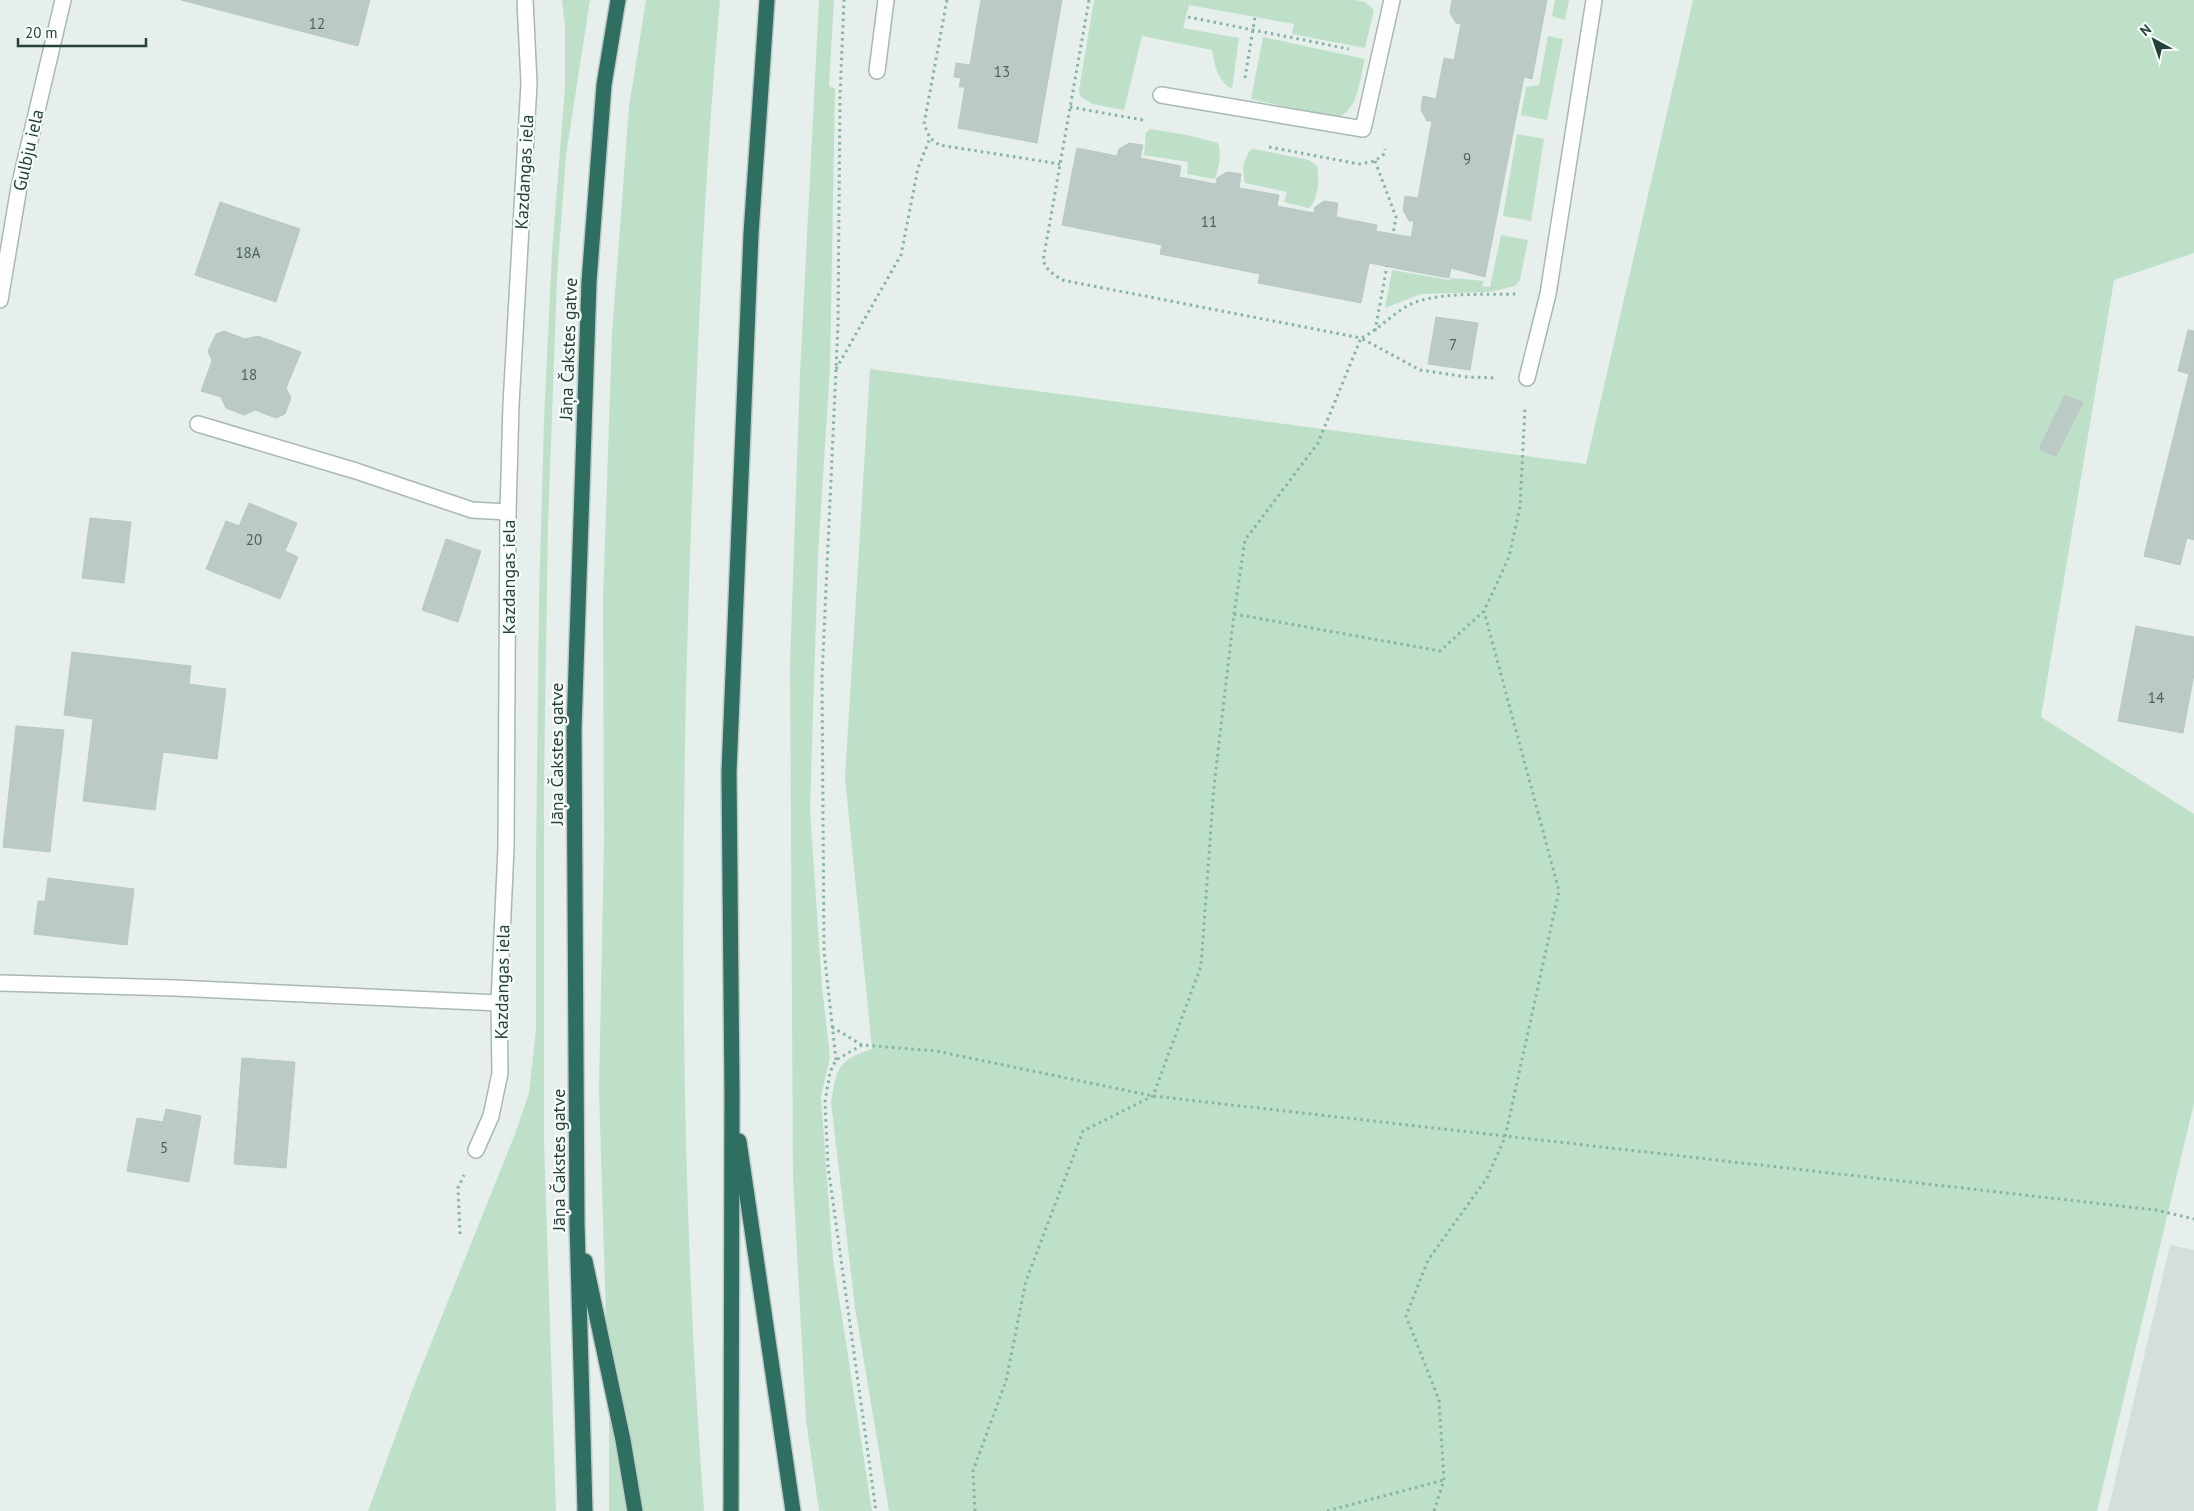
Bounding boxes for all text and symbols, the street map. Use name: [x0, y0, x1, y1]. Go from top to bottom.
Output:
house number: 12: [309, 14, 325, 33]
scale bar: [18, 15, 145, 47]
north arrow: [2129, 15, 2179, 65]
text: N: [2136, 20, 2155, 40]
text: 20 m: [25, 23, 58, 42]
house number: 13: [994, 62, 1010, 81]
street label: Gulbju iela: [7, 107, 49, 193]
street label: Kazdangas iela: [510, 114, 538, 230]
house number: 9: [1463, 149, 1471, 168]
house number: 11: [1201, 212, 1217, 231]
house number: 18A: [235, 243, 261, 262]
street label: Jāņa Čakstes gatve: [554, 277, 582, 422]
house number: 7: [1449, 335, 1457, 354]
house number: 18: [241, 365, 257, 384]
street label: Kazdangas iela: [497, 519, 520, 635]
house number: 20: [246, 530, 262, 549]
street label: Jāņa Čakstes gatve: [545, 683, 568, 826]
house number: 14: [2148, 688, 2164, 707]
street label: Kazdangas iela: [489, 924, 515, 1040]
street label: Jāņa Čakstes gatve: [547, 1089, 570, 1232]
house number: 5: [160, 1138, 168, 1157]

